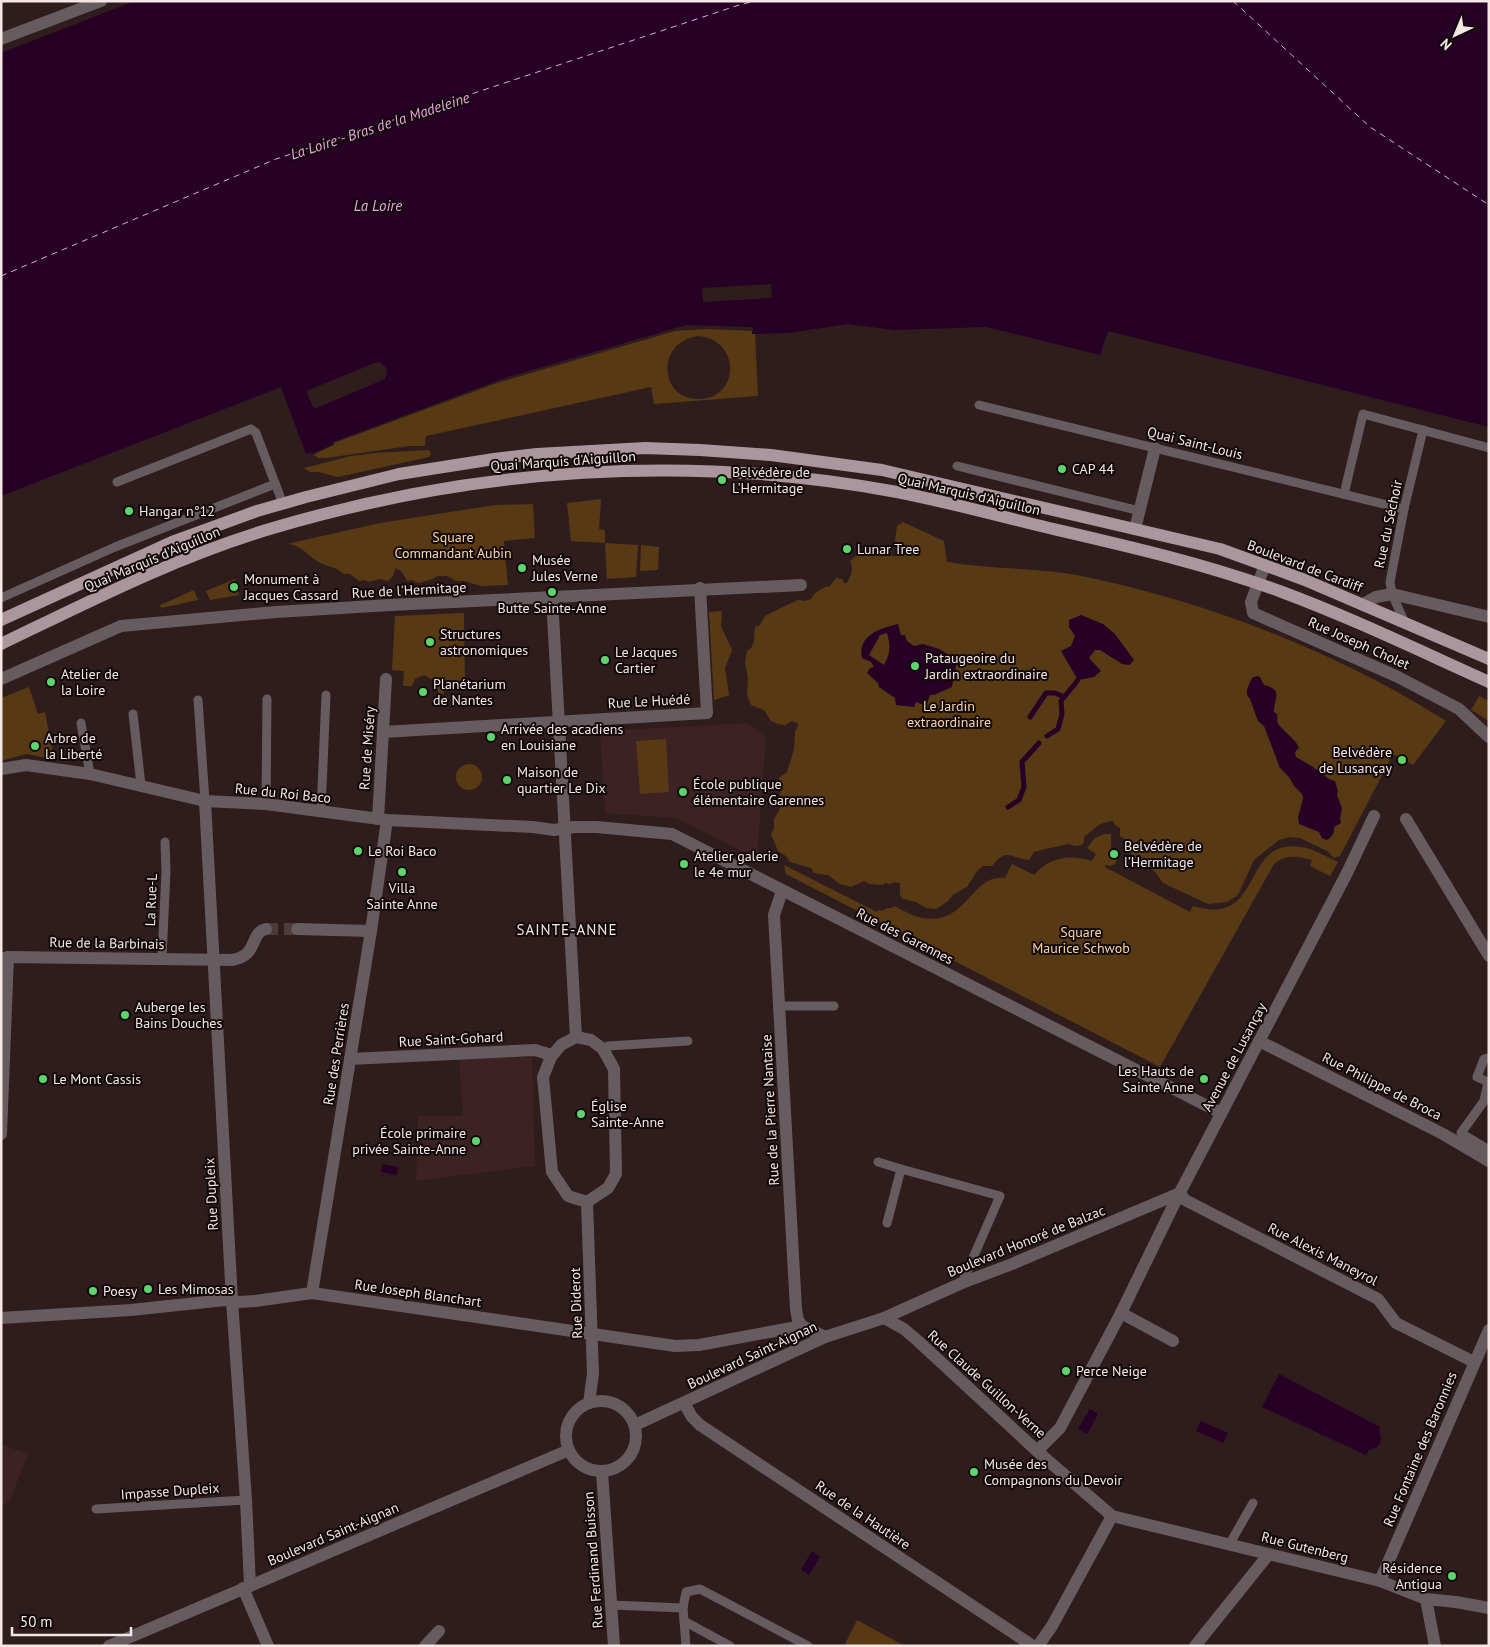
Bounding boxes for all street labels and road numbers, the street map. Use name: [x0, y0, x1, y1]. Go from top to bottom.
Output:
street label: Quai Saint-Louis: [1145, 422, 1245, 464]
street label: Quai Marquis d'Aiguillon: [490, 447, 636, 475]
street label: Quai Marquis d'Aiguillon: [896, 469, 1042, 519]
street label: Rue du Séchoir: [1370, 478, 1406, 570]
street label: Quai Marquis d'Aiguillon: [81, 522, 223, 596]
street label: Boulevard de Cardiff: [1245, 536, 1366, 596]
street label: Rue de l'Hermitage: [351, 578, 467, 602]
street label: Rue Joseph Cholet: [1305, 613, 1413, 674]
street label: Rue Le Huédé: [607, 690, 691, 712]
street label: Rue de Miséry: [355, 705, 379, 791]
street label: Rue du Roi Baco: [234, 779, 332, 807]
street label: La Rue-L: [141, 873, 161, 927]
street label: Rue des Garennes: [853, 904, 957, 968]
street label: Rue de la Barbinais: [49, 933, 165, 953]
street label: Avenue de Lusançay: [1198, 999, 1270, 1114]
street label: Rue des Perrières: [319, 1001, 353, 1106]
street label: Rue Saint-Gohard: [398, 1027, 504, 1051]
street label: Rue de la Pierre Nantaise: [757, 1034, 783, 1186]
street label: Rue Philippe de Broca: [1319, 1048, 1445, 1124]
street label: Rue Dupleix: [200, 1157, 222, 1231]
street label: Boulevard Honoré de Balzac: [944, 1201, 1108, 1281]
street label: Rue Alexis Maneyrol: [1265, 1218, 1381, 1290]
street label: Rue Diderot: [566, 1267, 586, 1339]
street label: Rue Joseph Blanchart: [353, 1275, 483, 1311]
street label: Boulevard Saint-Aignan: [684, 1317, 820, 1393]
street label: Rue Claude Guillon-Verne: [924, 1326, 1050, 1442]
street label: Rue Fontaine des Baronnies: [1379, 1369, 1461, 1529]
street label: Rue de la Hautière: [812, 1476, 914, 1554]
street label: Impasse Dupleix: [120, 1479, 220, 1503]
street label: Rue Ferdinand Buisson: [579, 1491, 607, 1629]
street label: Boulevard Saint-Aignan: [265, 1498, 401, 1570]
street label: Rue Gutenberg: [1260, 1527, 1350, 1567]

